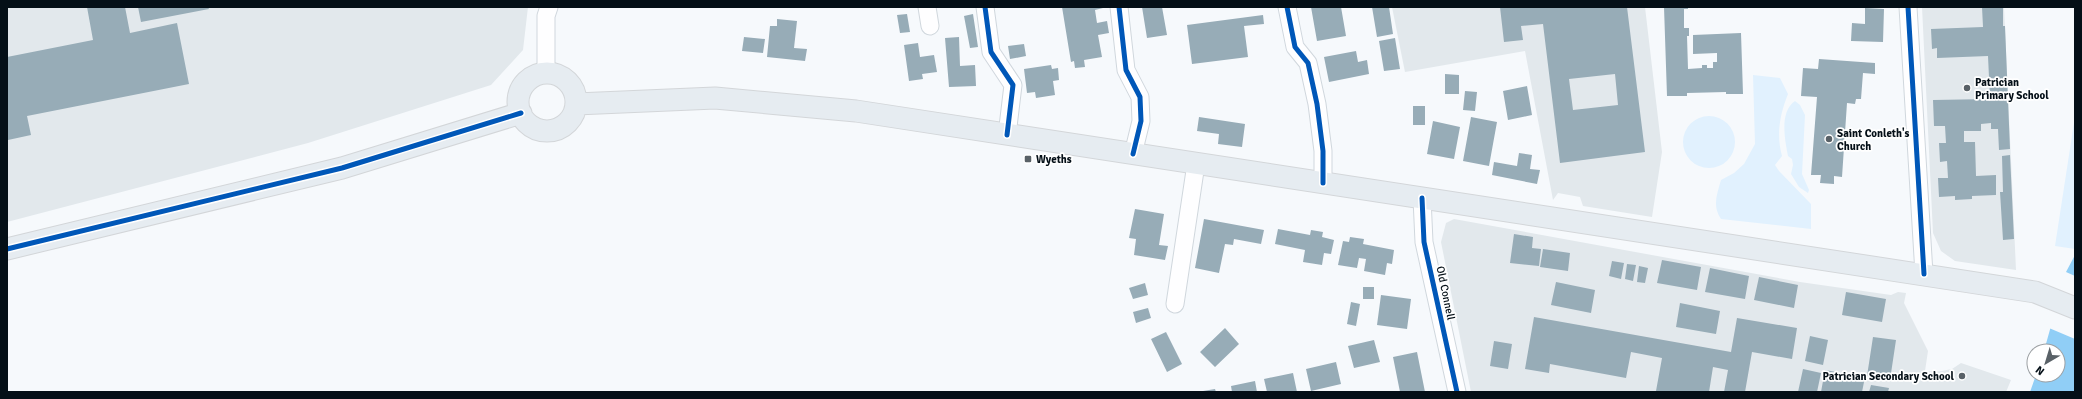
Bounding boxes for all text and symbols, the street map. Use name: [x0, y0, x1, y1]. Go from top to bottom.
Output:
place label: Patrician Primary School: [1975, 76, 2049, 102]
marker: Patrician Primary School: [1962, 83, 1972, 93]
place label: Saint Conleth's Church: [1837, 127, 1909, 153]
marker: Saint Conleth's Church: [1824, 134, 1834, 144]
place label: Wyeths: [1036, 153, 1072, 166]
marker: Wyeths: [1023, 154, 1033, 164]
street label: Old Connell: [1433, 265, 1458, 321]
north arrow: [2026, 343, 2066, 383]
text: N: [2033, 363, 2047, 378]
place label: Patrician Secondary School: [1823, 370, 1955, 383]
marker: Patrician Secondary School: [1957, 371, 1967, 381]

